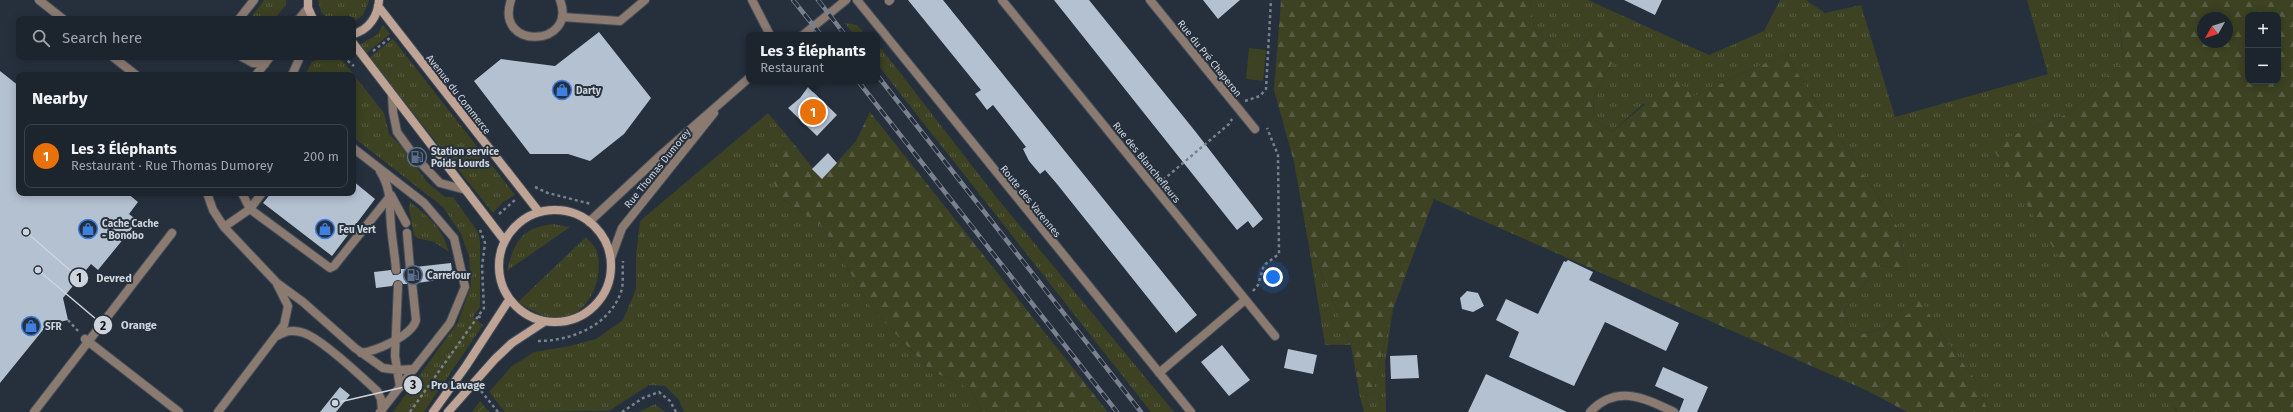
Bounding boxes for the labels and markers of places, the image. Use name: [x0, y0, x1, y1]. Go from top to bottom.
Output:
shop icon: Darty: [551, 79, 573, 101]
place label: Darty: [576, 85, 602, 97]
pin: 1: [800, 97, 826, 127]
fuel station icon: Station service Poids Lourds: [406, 146, 428, 168]
place label: Station service Poids Lourds: [431, 146, 499, 170]
shop icon: Cache Cache - Bonobo: [77, 218, 99, 240]
place label: Cache Cache - Bonobo: [102, 218, 159, 242]
shop icon: Feu Vert: [314, 218, 336, 240]
place label: Feu Vert: [339, 224, 376, 236]
fuel station icon: Carrefour: [402, 264, 424, 286]
callout: Devred: [69, 266, 140, 289]
place label: Carrefour: [427, 270, 471, 282]
callout: Orange: [93, 314, 165, 337]
shop icon: SFR: [20, 315, 42, 337]
place label: SFR: [45, 321, 63, 333]
callout: Pro Lavage: [403, 374, 493, 397]

